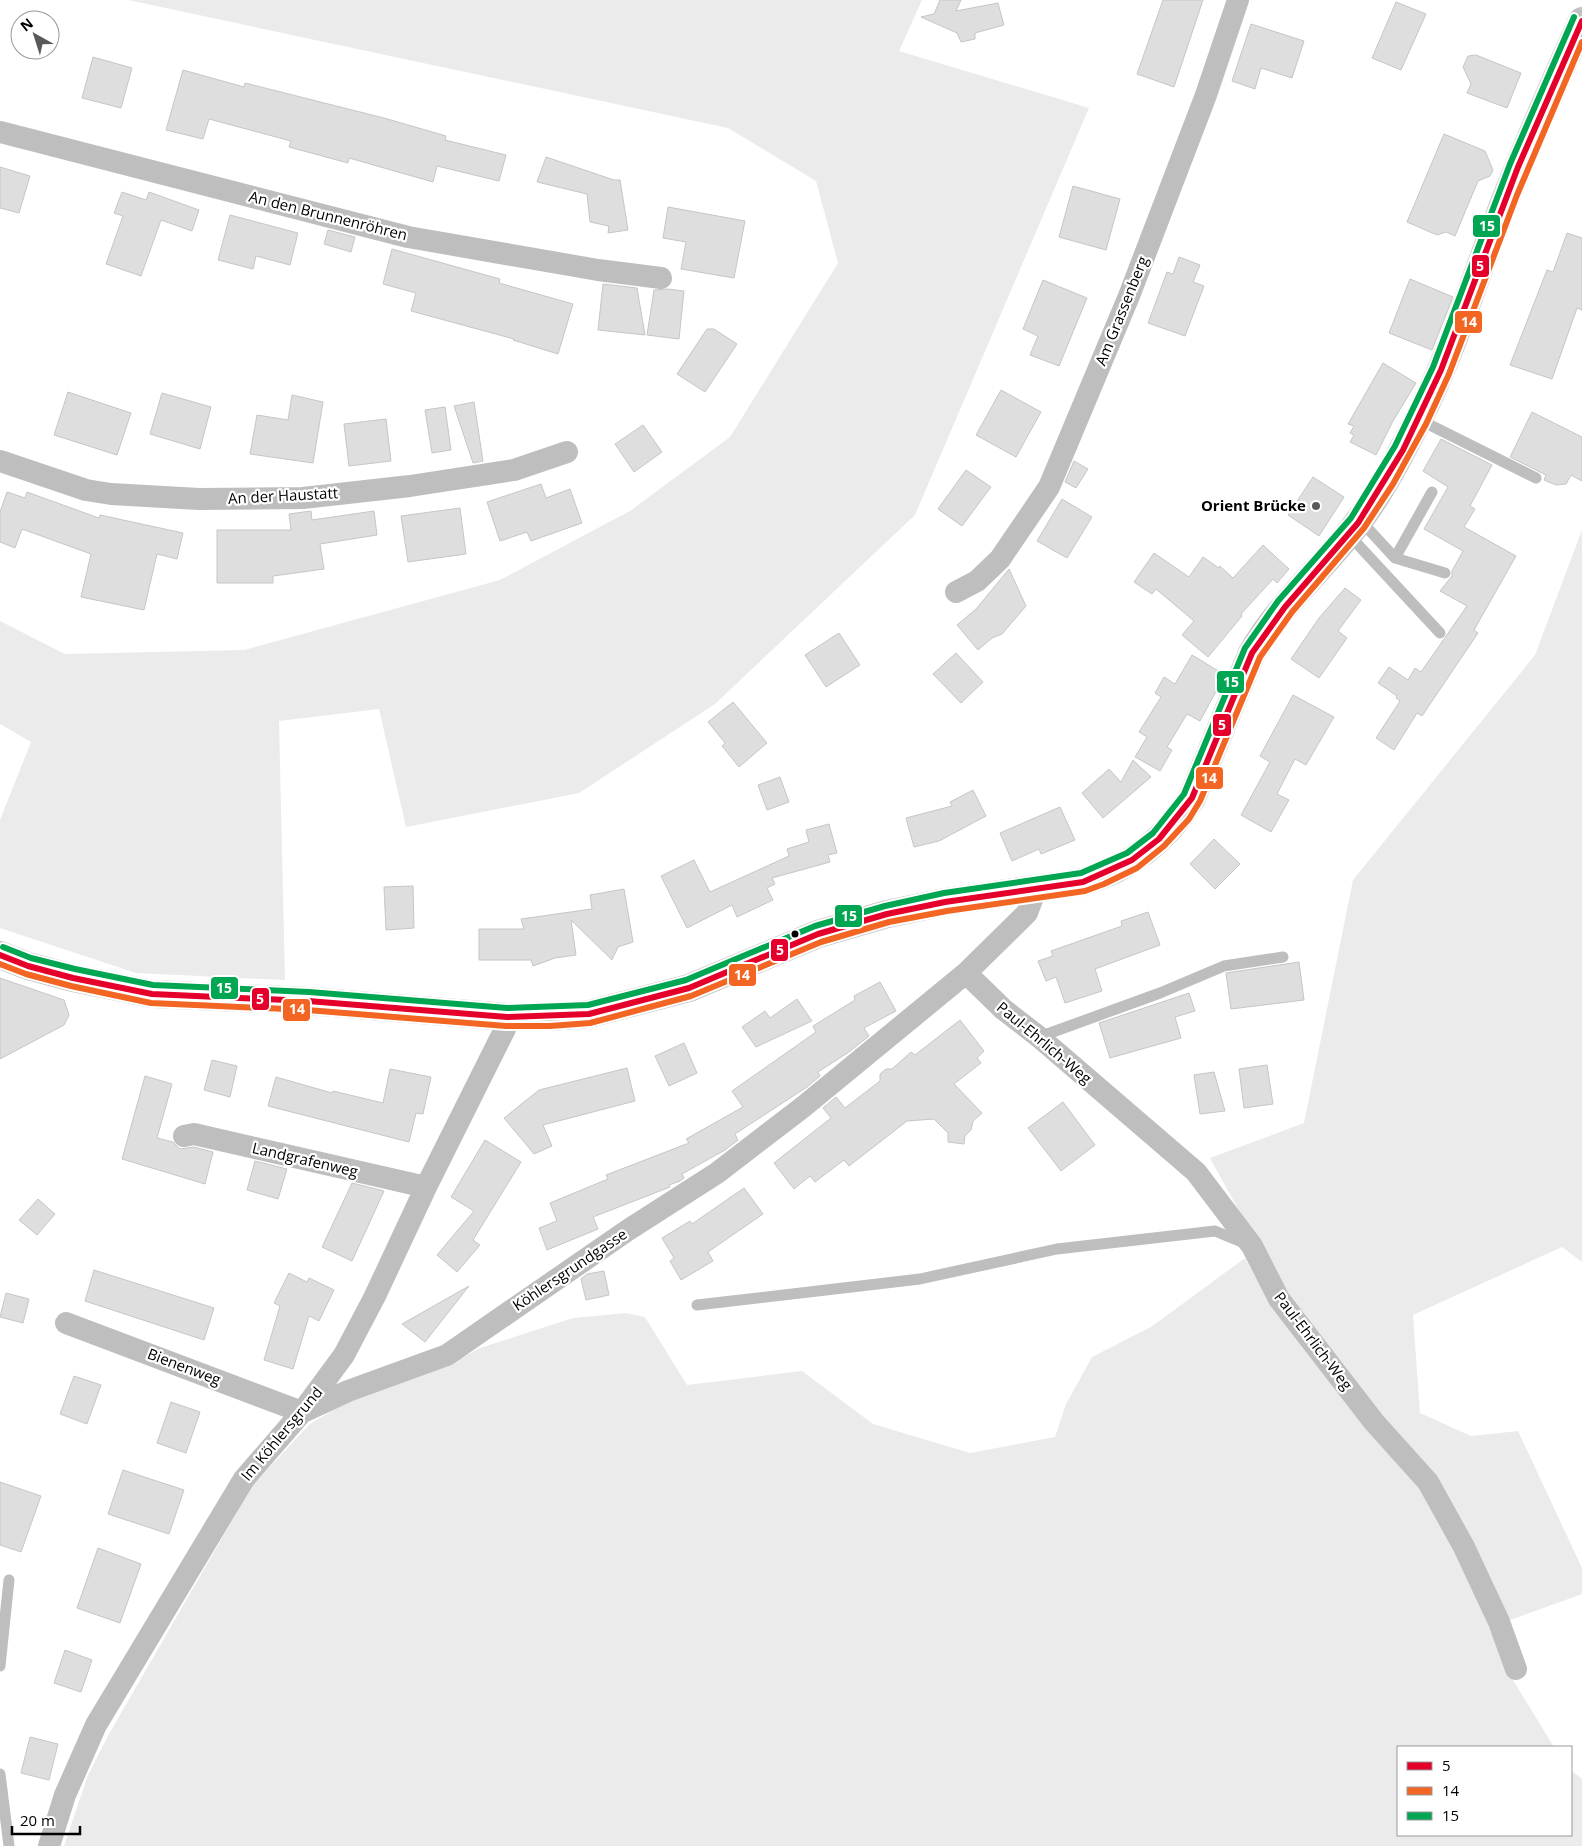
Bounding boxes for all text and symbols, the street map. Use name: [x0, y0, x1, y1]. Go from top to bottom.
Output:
north arrow: [10, 10, 60, 60]
text: N: [16, 14, 37, 35]
street label: An den Brunnenröhren: [247, 186, 409, 244]
line badge: 15: [1472, 214, 1501, 238]
text: 15: [1479, 216, 1495, 235]
street label: Am Grassenberg: [1090, 253, 1152, 368]
line badge: 5: [1471, 254, 1490, 278]
text: 5: [1476, 256, 1484, 275]
line badge: 14: [1454, 310, 1483, 334]
text: 14: [1461, 312, 1477, 331]
street label: An der Haustatt: [227, 482, 339, 508]
place label: Orient Brücke: [1201, 495, 1306, 515]
marker: Orient Brücke: [1310, 500, 1322, 512]
line badge: 15: [1216, 670, 1245, 694]
text: 15: [1223, 672, 1239, 691]
line badge: 5: [1212, 713, 1232, 737]
text: 5: [1218, 715, 1226, 734]
line badge: 14: [1195, 766, 1224, 790]
text: 14: [1201, 768, 1217, 787]
line badge: 15: [834, 904, 863, 928]
text: 15: [841, 906, 857, 925]
unlabelled marker: [790, 929, 800, 939]
line badge: 5: [770, 938, 789, 962]
text: 5: [776, 940, 784, 959]
line badge: 14: [728, 963, 757, 987]
text: 14: [734, 965, 750, 984]
line badge: 15: [210, 976, 239, 1000]
text: 15: [216, 978, 232, 997]
line badge: 5: [251, 987, 270, 1011]
text: 5: [256, 989, 264, 1008]
street label: Paul-Ehrlich-Weg: [993, 997, 1096, 1088]
line badge: 14: [282, 998, 311, 1022]
text: 14: [289, 999, 305, 1018]
street label: Landgrafenweg: [250, 1137, 360, 1181]
street label: Köhlersgrundgasse: [508, 1223, 631, 1315]
street label: Paul-Ehrlich-Weg: [1270, 1287, 1357, 1394]
street label: Bienenweg: [145, 1343, 224, 1389]
street label: Im Köhlersgrund: [236, 1382, 326, 1484]
legend: [1397, 1746, 1572, 1836]
text: 5: [1442, 1755, 1451, 1775]
text: 14: [1442, 1780, 1460, 1800]
scale bar: [12, 1804, 80, 1836]
text: 15: [1442, 1805, 1459, 1825]
text: 20 m: [20, 1810, 55, 1830]

